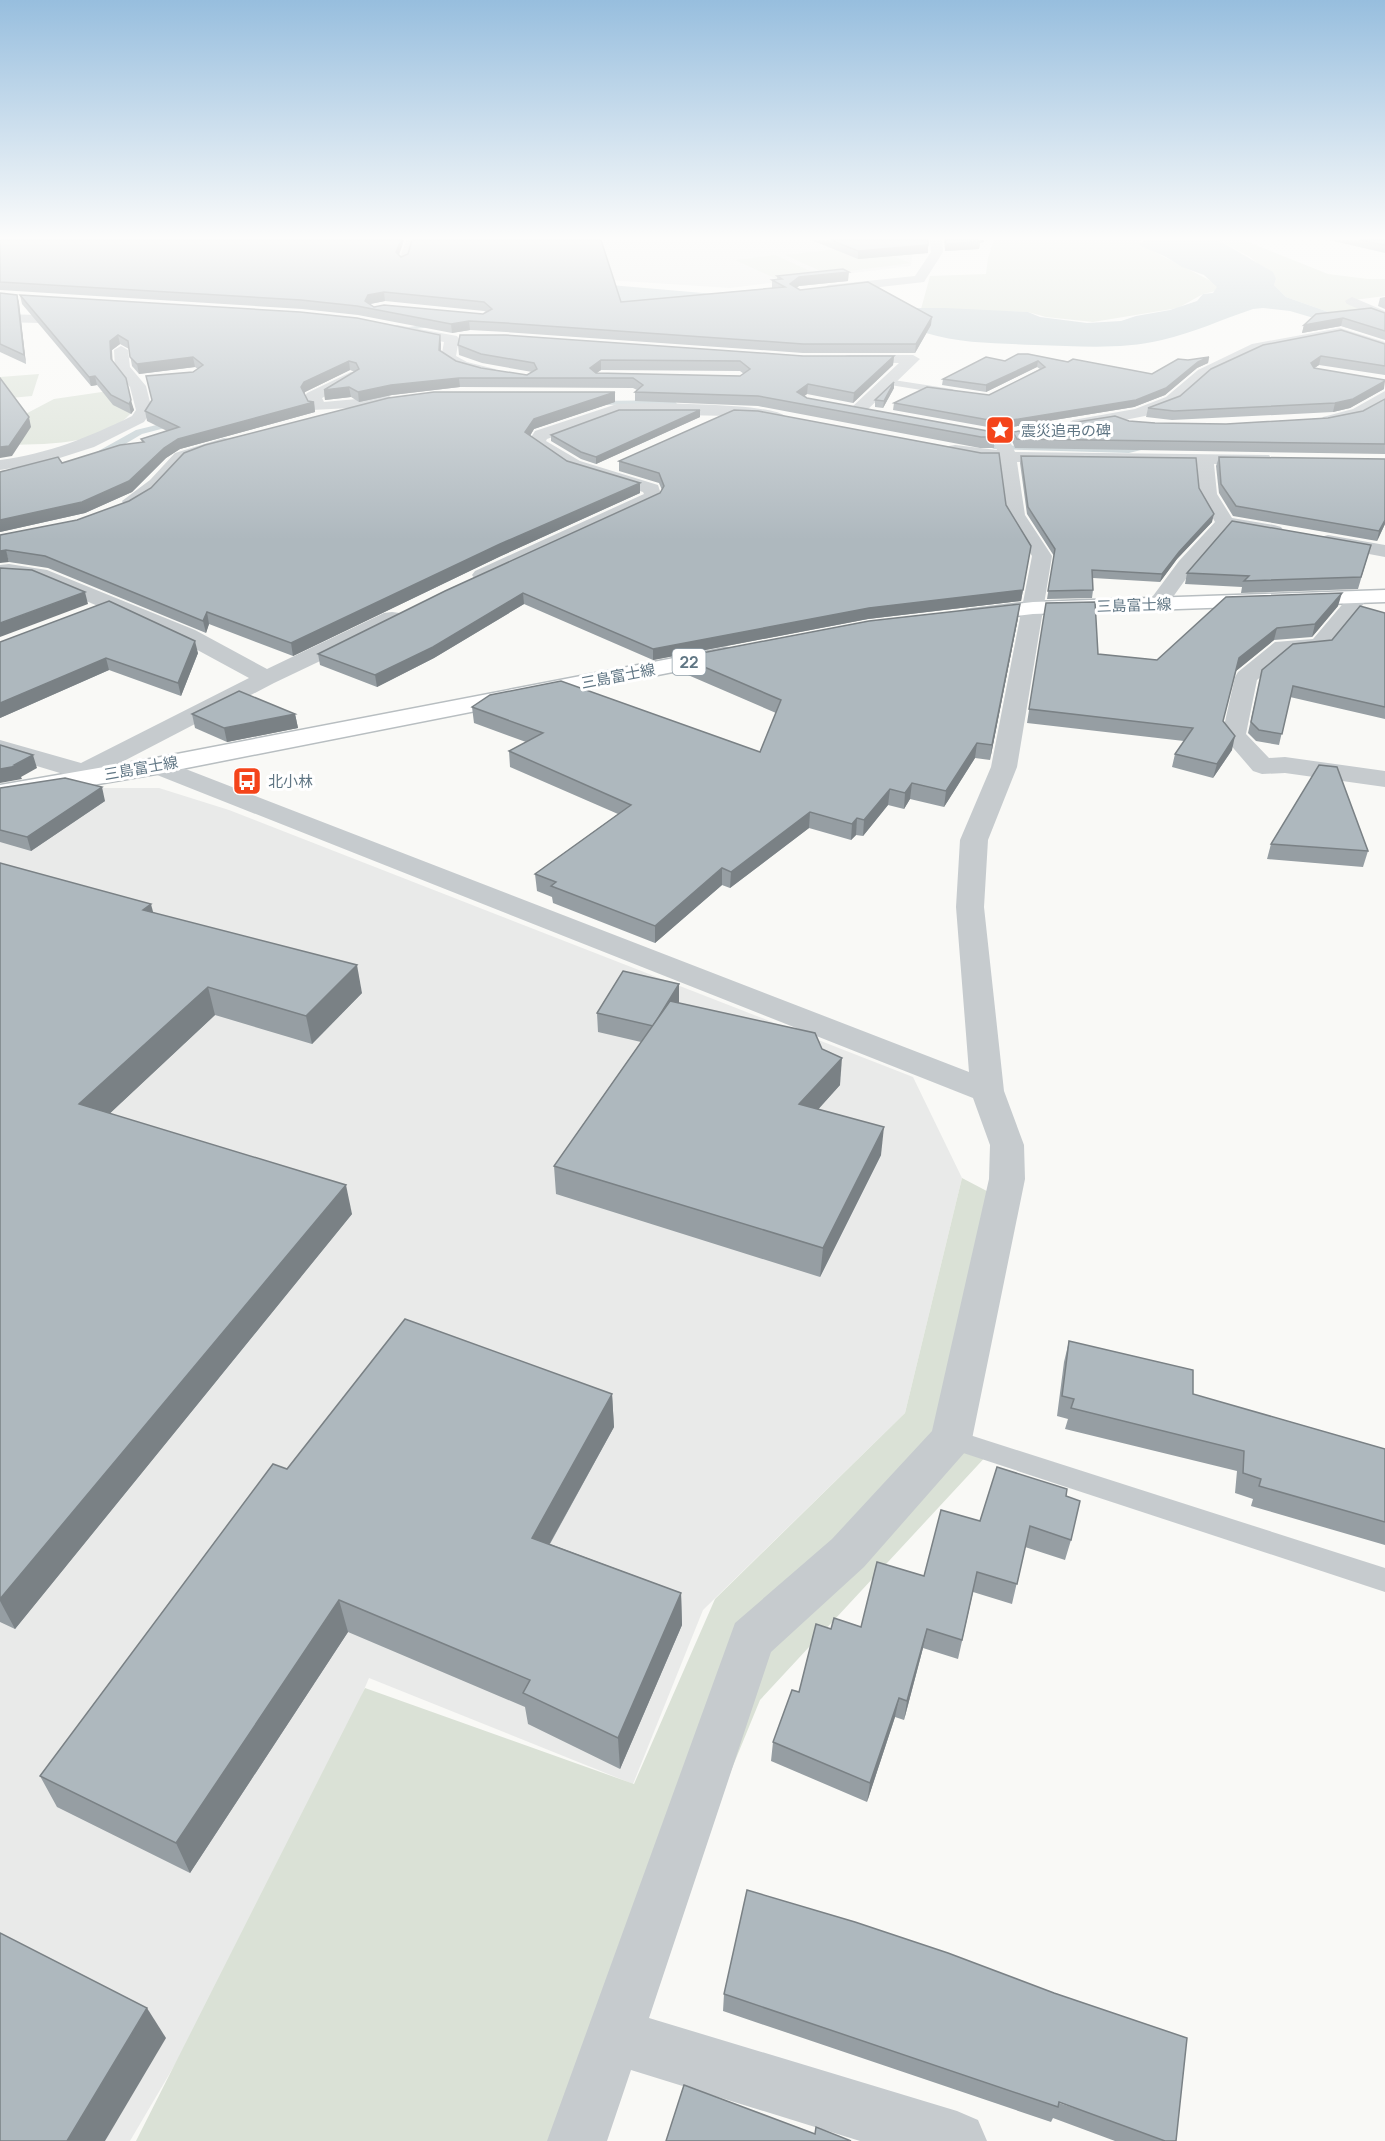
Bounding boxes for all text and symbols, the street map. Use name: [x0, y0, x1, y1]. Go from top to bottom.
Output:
place icon: 震災追弔の碑: [984, 414, 1016, 446]
place label: 震災追弔の碑: [1021, 420, 1111, 441]
street label: 三島富士線: [1096, 593, 1172, 617]
road number: 22: [672, 649, 706, 675]
street label: 三島富士線: [579, 659, 657, 693]
street label: 三島富士線: [102, 751, 180, 785]
bus stop icon: 北小林: [231, 765, 263, 797]
place label: 北小林: [268, 771, 313, 792]

